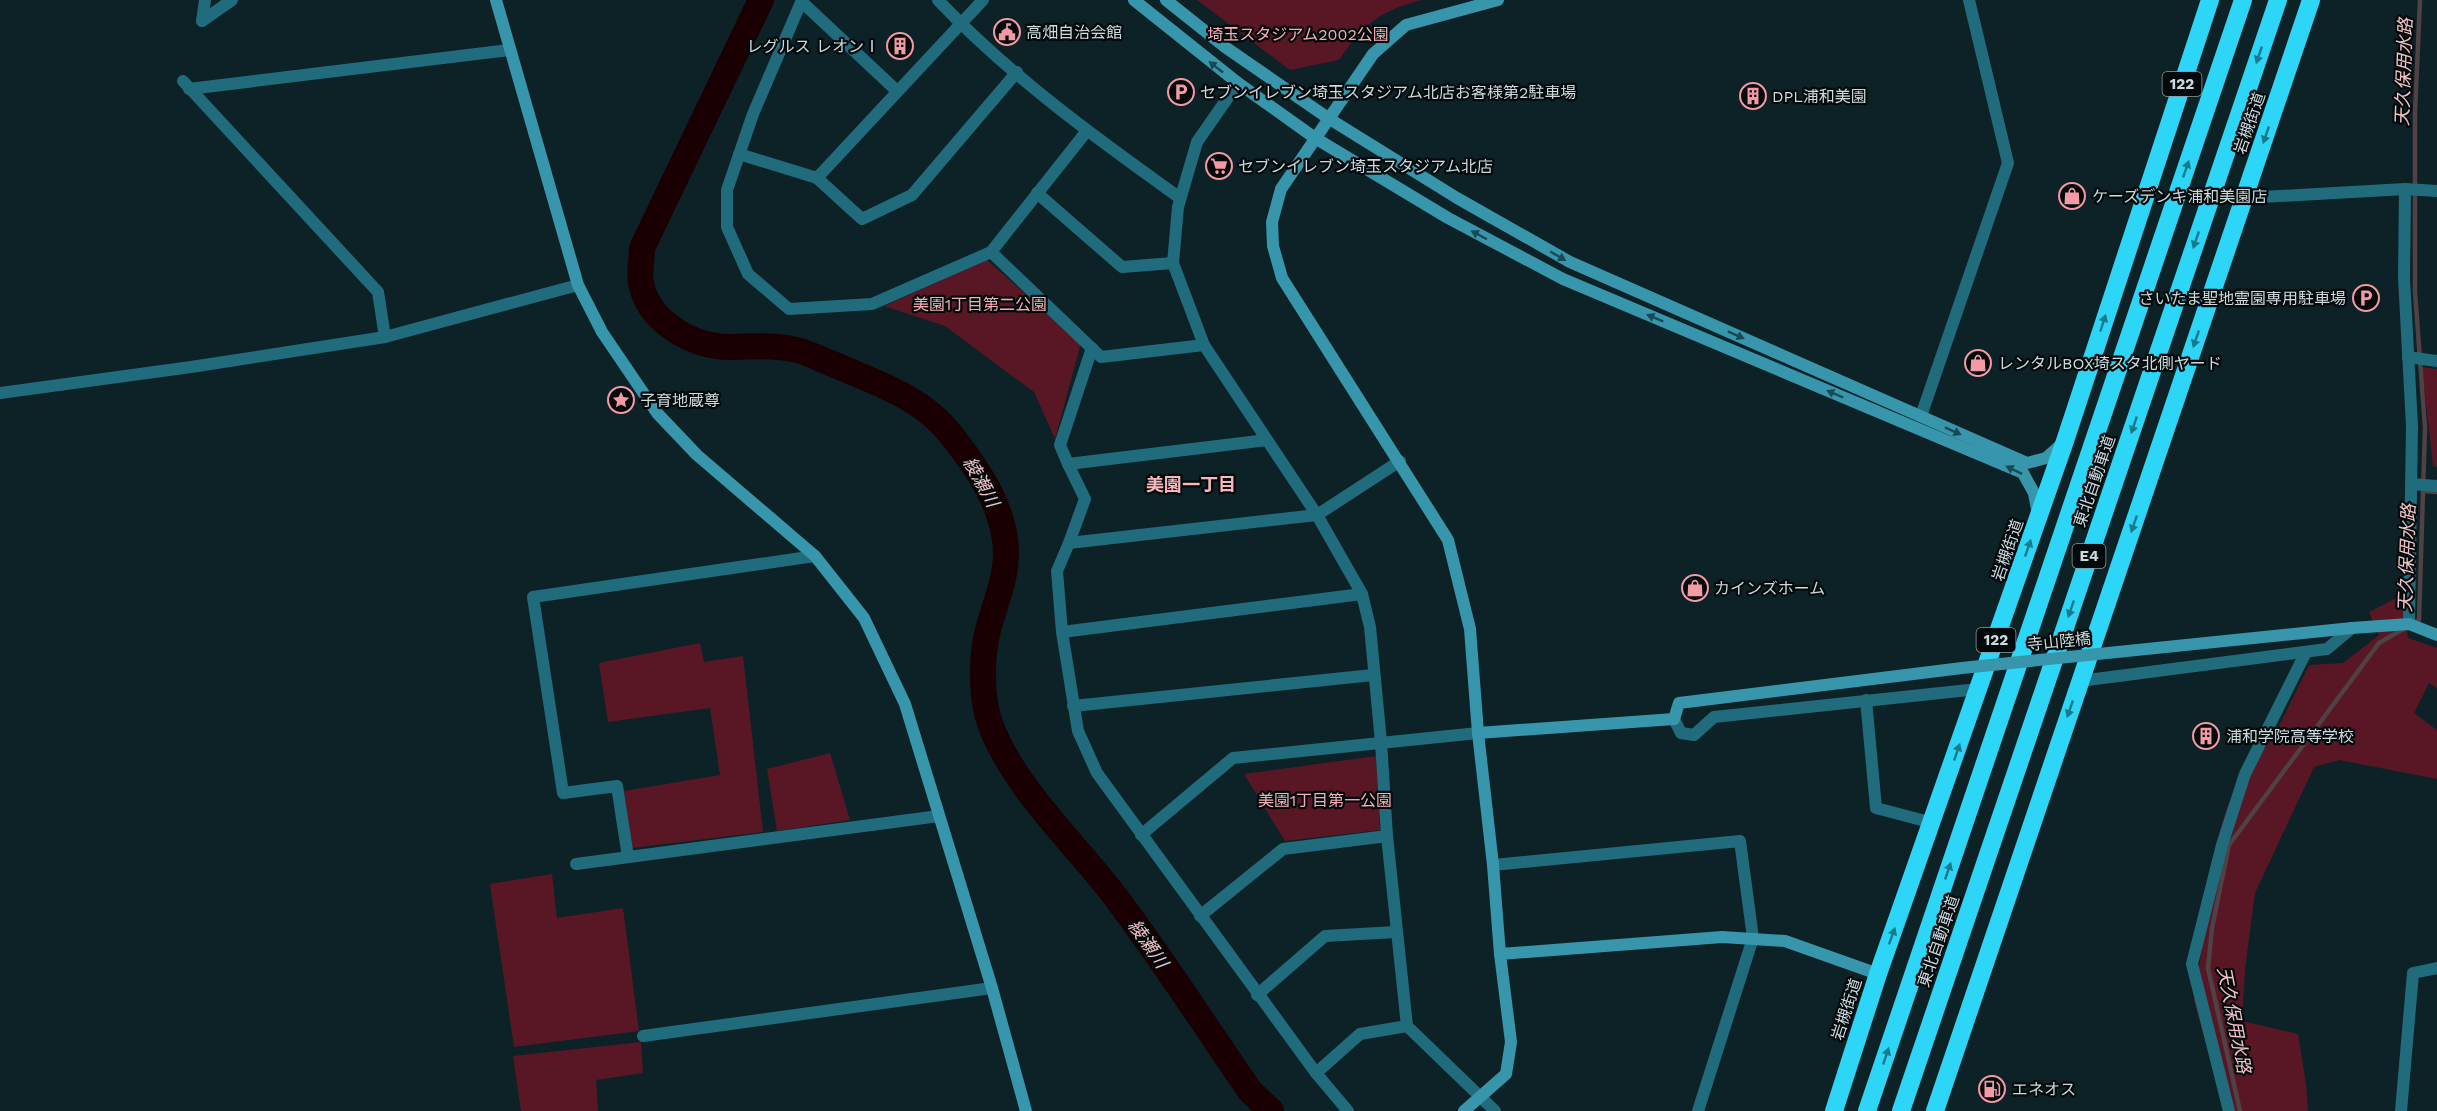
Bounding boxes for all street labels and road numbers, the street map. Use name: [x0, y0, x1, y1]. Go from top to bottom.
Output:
road number: 122: [2162, 72, 2202, 96]
street label: 岩槻街道: [2230, 90, 2269, 157]
street label: 東北自動車道: [2070, 433, 2119, 530]
street label: 岩槻街道: [1988, 517, 2027, 584]
road number: E4: [2072, 544, 2106, 568]
road number: 122: [1976, 628, 2016, 652]
street label: 寺山陸橋: [2026, 629, 2092, 654]
street label: 東北自動車道: [1914, 893, 1963, 990]
street label: 岩槻街道: [1828, 976, 1865, 1043]

